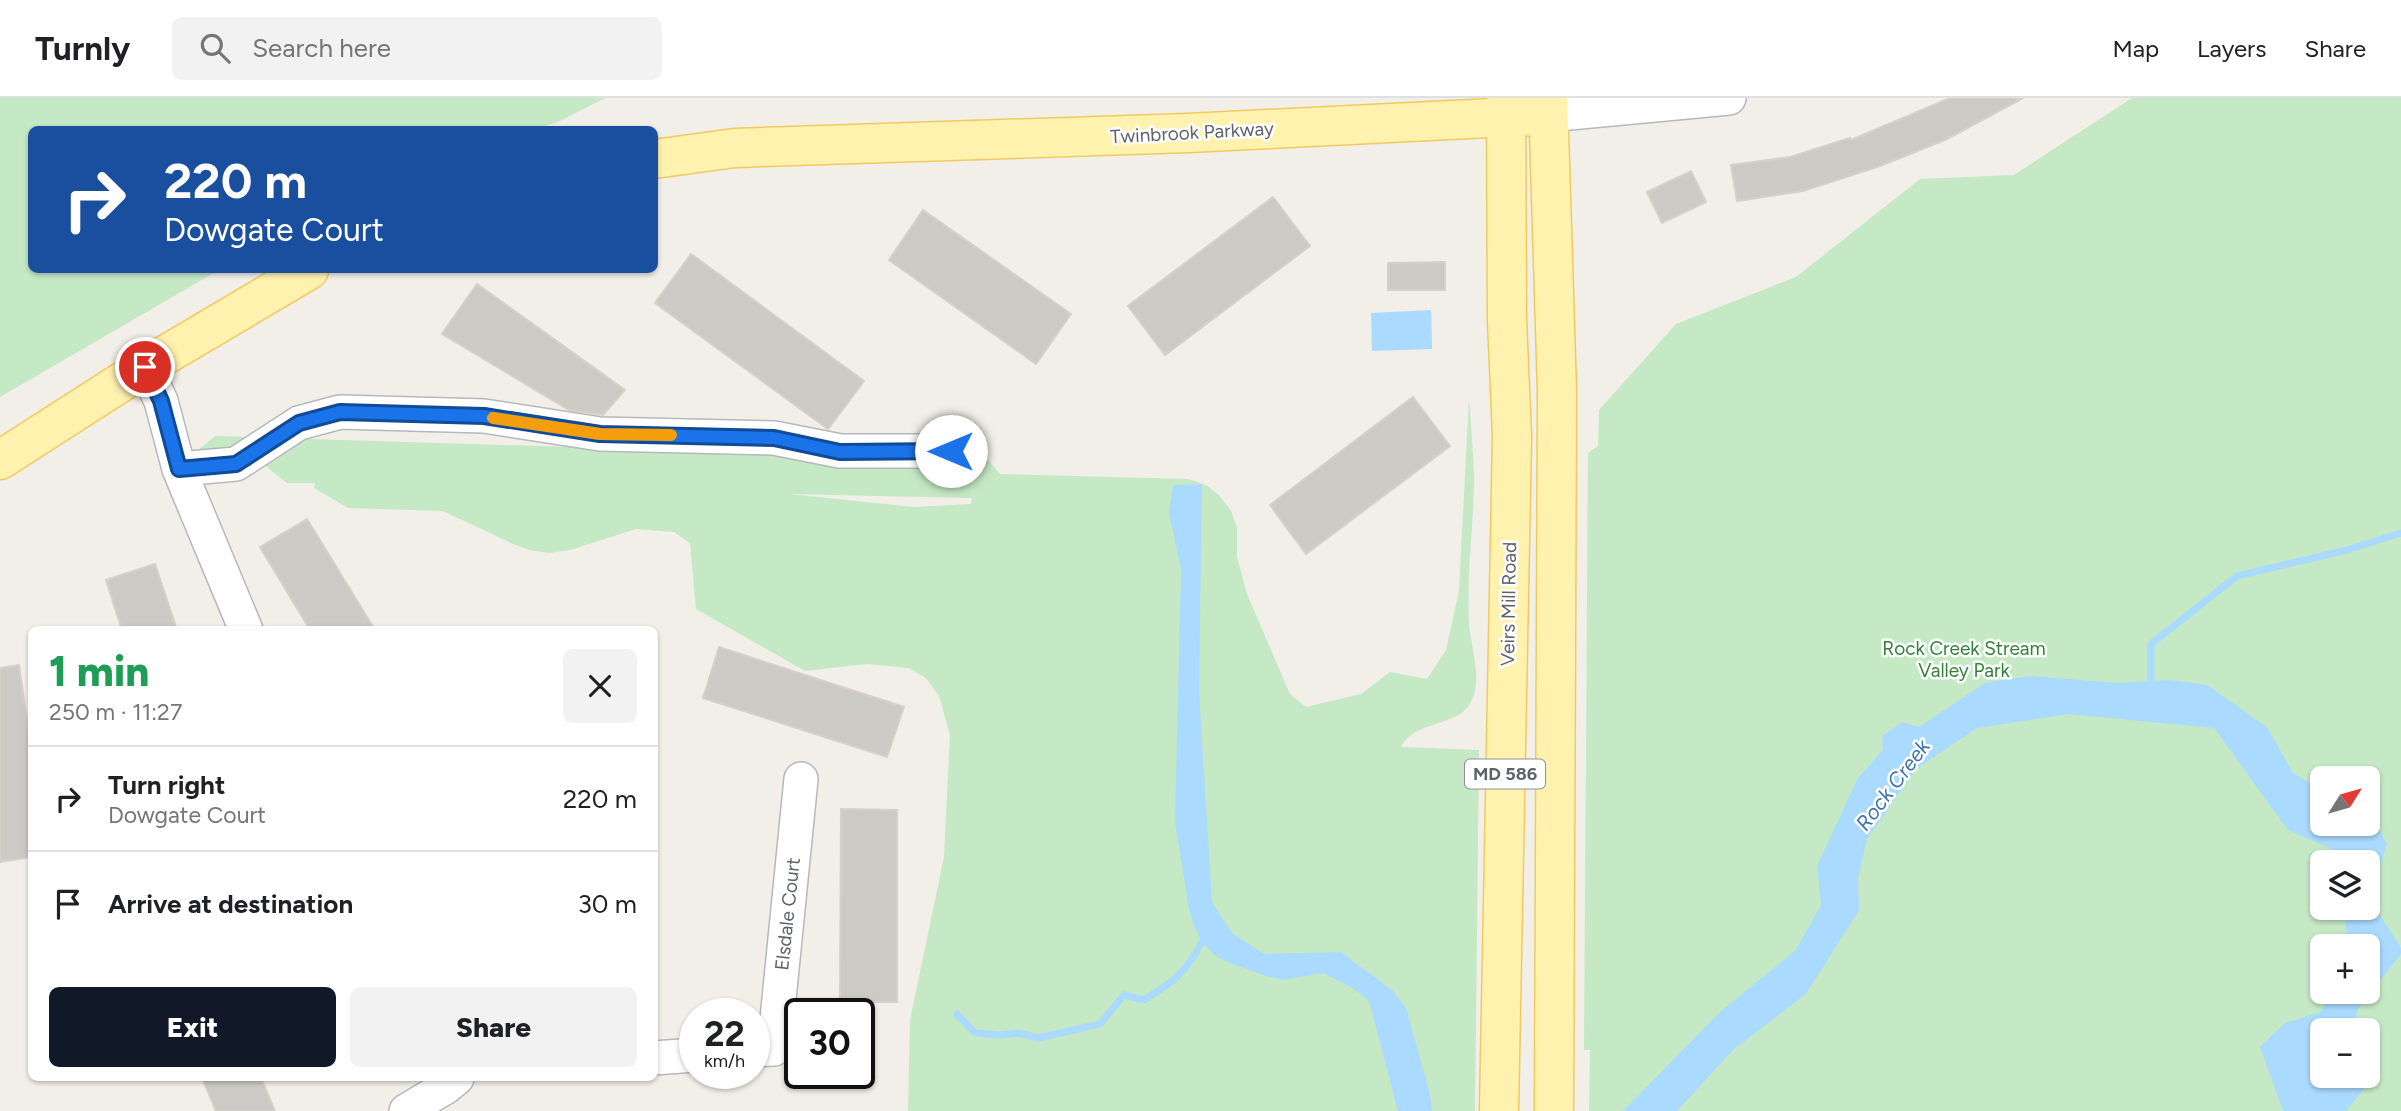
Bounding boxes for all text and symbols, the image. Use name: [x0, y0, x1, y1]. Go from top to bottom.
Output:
search box: [172, 17, 662, 80]
text: Turnly: [35, 29, 130, 68]
icon: search: [196, 29, 234, 67]
text: Search here: [252, 32, 391, 64]
text: Map: [2112, 34, 2159, 63]
text: Layers: [2197, 34, 2266, 63]
text: Share: [2304, 34, 2366, 63]
street label: Twinbrook Parkway: [1110, 117, 1275, 148]
text: 220 m: [164, 151, 307, 210]
icon: right: [49, 154, 140, 245]
text: Dowgate Court: [164, 211, 384, 249]
pin: [115, 337, 175, 397]
icon: arrive: [126, 348, 164, 386]
position arrow: [914, 414, 988, 488]
street label: Veirs Mill Road: [1496, 542, 1521, 666]
park label: Rock Creek Stream Valley Park: [1882, 637, 2046, 682]
text: 1 min: [49, 646, 149, 697]
button: close: [563, 649, 637, 723]
text: 250 m · 11:27: [49, 698, 182, 726]
water label: Rock Creek: [1850, 734, 1935, 835]
road number: MD 586: [1465, 760, 1545, 788]
north arrow: [2310, 766, 2380, 836]
map controls: [2310, 766, 2380, 1088]
text: Turn right: [108, 769, 225, 801]
icon: right: [49, 780, 87, 818]
text: 220 m: [563, 783, 637, 815]
text: Dowgate Court: [108, 801, 266, 829]
button: layers: [2310, 850, 2380, 920]
street label: Elsdale Court: [770, 857, 805, 972]
icon: arrive: [49, 885, 87, 923]
text: Arrive at destination: [108, 888, 353, 920]
text: 30 m: [578, 888, 637, 920]
button: +: [2310, 934, 2380, 1004]
button: Exit: [49, 987, 336, 1067]
button: Share: [350, 987, 637, 1067]
speed limit sign: 30: [784, 998, 875, 1089]
text: 22: [704, 1013, 745, 1055]
button: −: [2310, 1018, 2380, 1088]
text: km/h: [704, 1050, 745, 1072]

